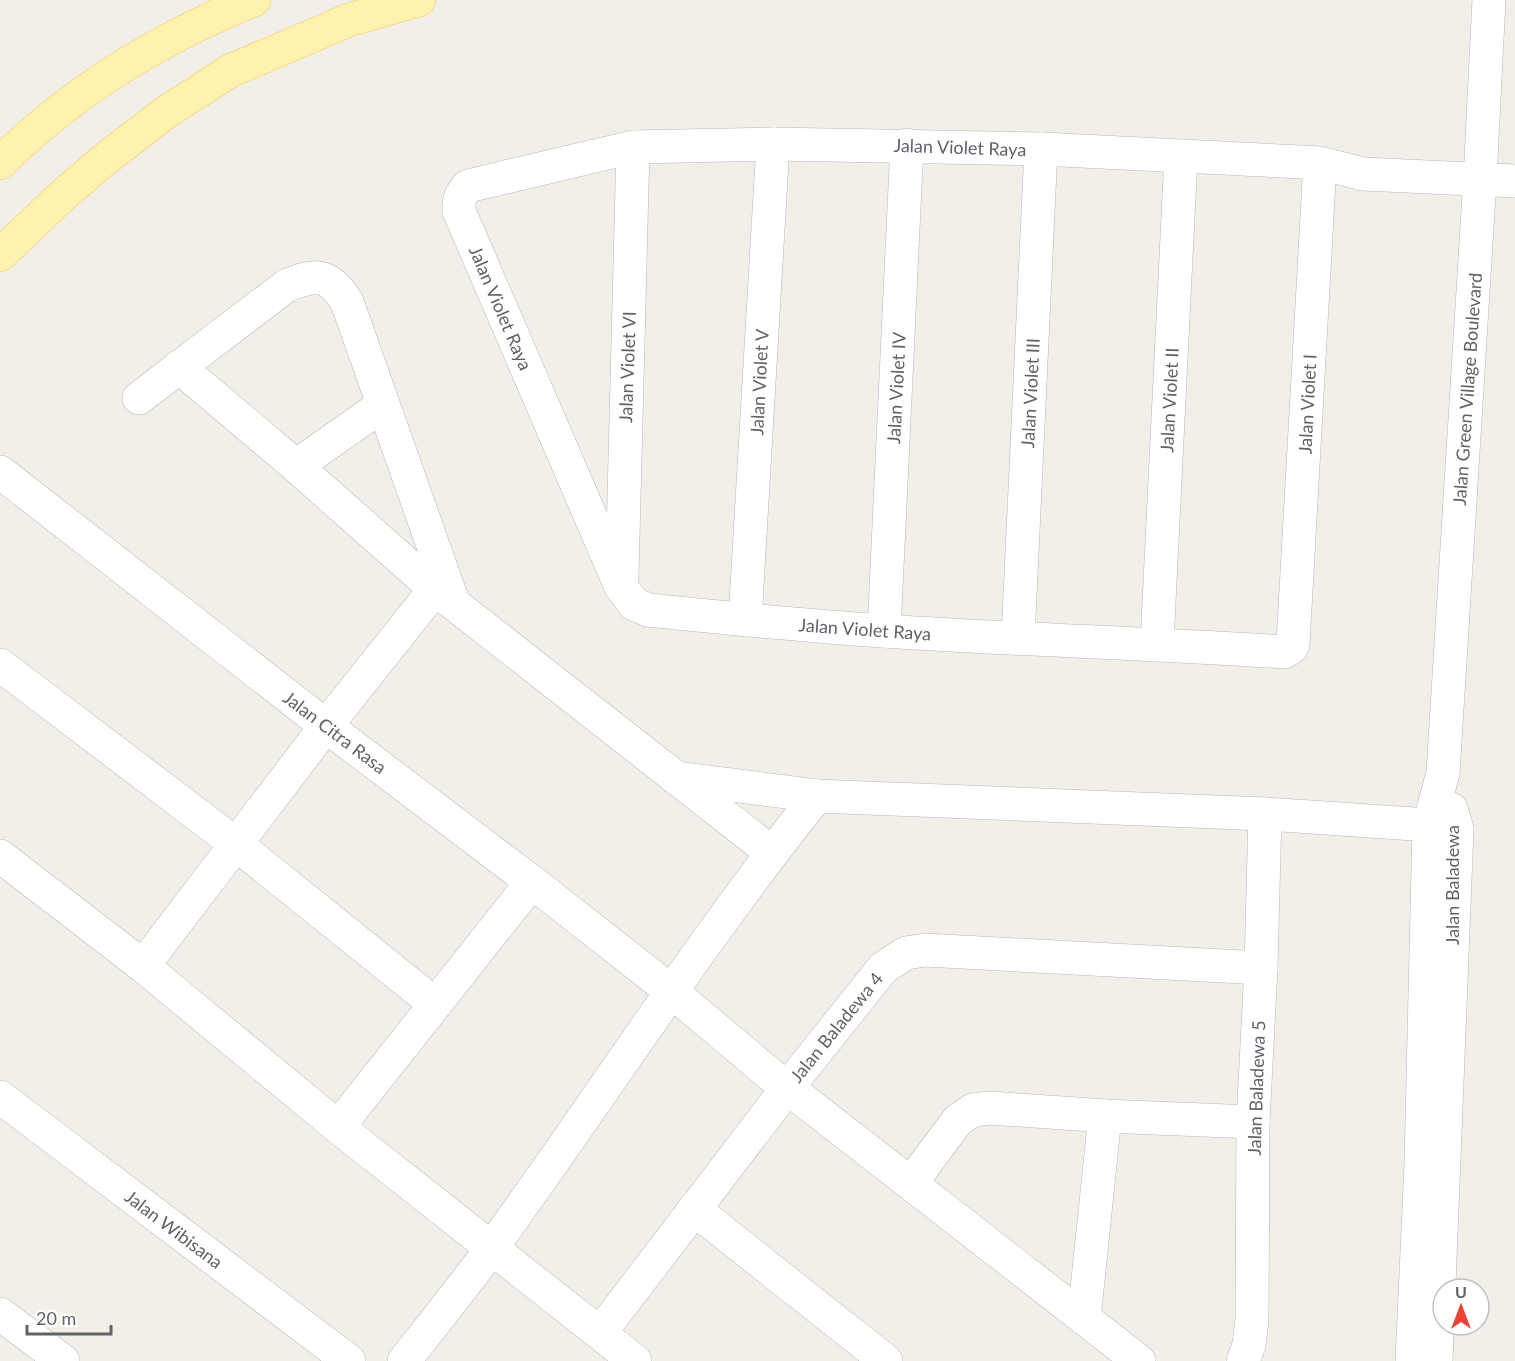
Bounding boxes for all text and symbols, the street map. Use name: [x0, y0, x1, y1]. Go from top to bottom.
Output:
street label: Jalan Violet Raya: [893, 134, 1027, 160]
street label: Jalan Violet Raya: [465, 243, 537, 373]
street label: Jalan Green Village Boulevard: [1448, 272, 1486, 506]
street label: Jalan Violet VI: [614, 311, 640, 423]
street label: Jalan Violet V: [745, 327, 773, 436]
street label: Jalan Violet IV: [882, 331, 910, 445]
street label: Jalan Violet III: [1016, 338, 1044, 448]
street label: Jalan Violet II: [1155, 347, 1183, 453]
street label: Jalan Violet I: [1293, 354, 1321, 454]
street label: Jalan Violet Raya: [798, 613, 932, 645]
street label: Jalan Citra Rasa: [279, 686, 391, 778]
street label: Jalan Baladewa: [1441, 825, 1463, 945]
street label: Jalan Baladewa 4: [785, 968, 887, 1086]
street label: Jalan Baladewa 5: [1243, 1020, 1269, 1156]
street label: Jalan Wibisana: [121, 1185, 227, 1273]
north arrow: [1431, 1277, 1491, 1337]
text: U: [1455, 1282, 1467, 1301]
scale bar: [27, 1298, 111, 1336]
text: 20 m: [36, 1307, 76, 1329]

